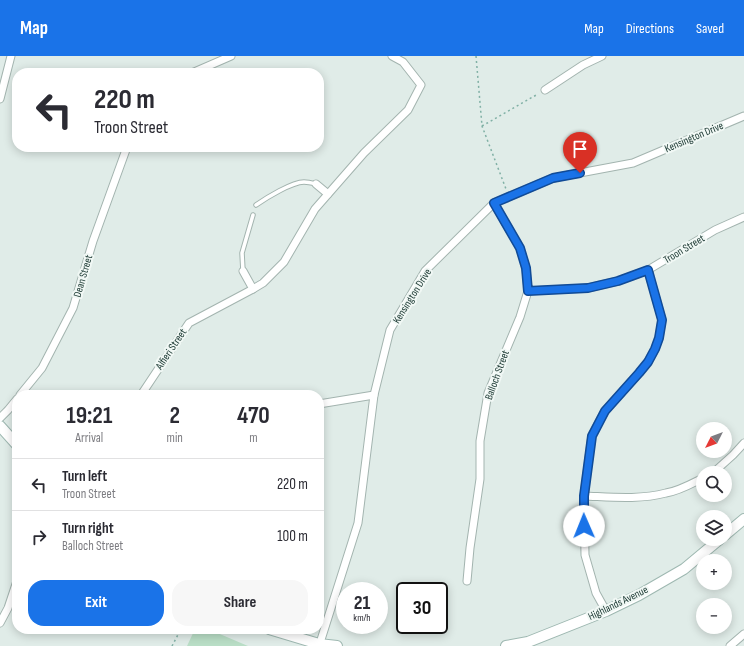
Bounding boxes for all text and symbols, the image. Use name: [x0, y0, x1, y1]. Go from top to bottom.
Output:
text: Map: [20, 17, 48, 40]
text: Map: [584, 20, 604, 37]
text: Directions: [626, 20, 674, 37]
text: Saved: [696, 20, 724, 37]
text: 220 m: [94, 83, 155, 116]
icon: left: [28, 84, 80, 136]
text: Troon Street: [94, 117, 168, 138]
street label: Kensington Drive: [663, 119, 725, 155]
pin: [563, 132, 597, 173]
icon: arrive: [569, 138, 591, 160]
street label: Troon Street: [661, 231, 707, 266]
street label: Dean Street: [71, 253, 95, 299]
street label: Kensington Drive: [390, 266, 434, 326]
street label: Alfieri Street: [152, 326, 190, 373]
street label: Balloch Street: [482, 348, 512, 402]
text: 19:21: [66, 401, 112, 430]
text: 2: [169, 401, 180, 430]
text: 470: [237, 401, 270, 430]
north arrow: [696, 422, 732, 458]
map controls: [696, 422, 732, 634]
text: Arrival: [75, 430, 103, 446]
text: min: [167, 430, 183, 446]
text: m: [249, 430, 258, 446]
button: search: [696, 466, 732, 502]
text: Turn left: [62, 467, 107, 486]
icon: left: [28, 474, 50, 496]
text: 220 m: [277, 475, 308, 494]
text: Troon Street: [62, 486, 116, 502]
position arrow: [563, 505, 605, 547]
button: layers: [696, 510, 732, 546]
text: Turn right: [62, 519, 114, 538]
icon: right: [28, 526, 50, 548]
text: 100 m: [277, 527, 308, 546]
text: Balloch Street: [62, 538, 123, 554]
button: +: [696, 554, 732, 590]
button: Exit: [28, 580, 164, 626]
button: Share: [172, 580, 308, 626]
speed limit sign: 30: [396, 582, 448, 634]
street label: Highlands Avenue: [586, 583, 650, 623]
text: 21: [354, 591, 370, 615]
button: −: [696, 598, 732, 634]
text: km/h: [353, 612, 371, 624]

